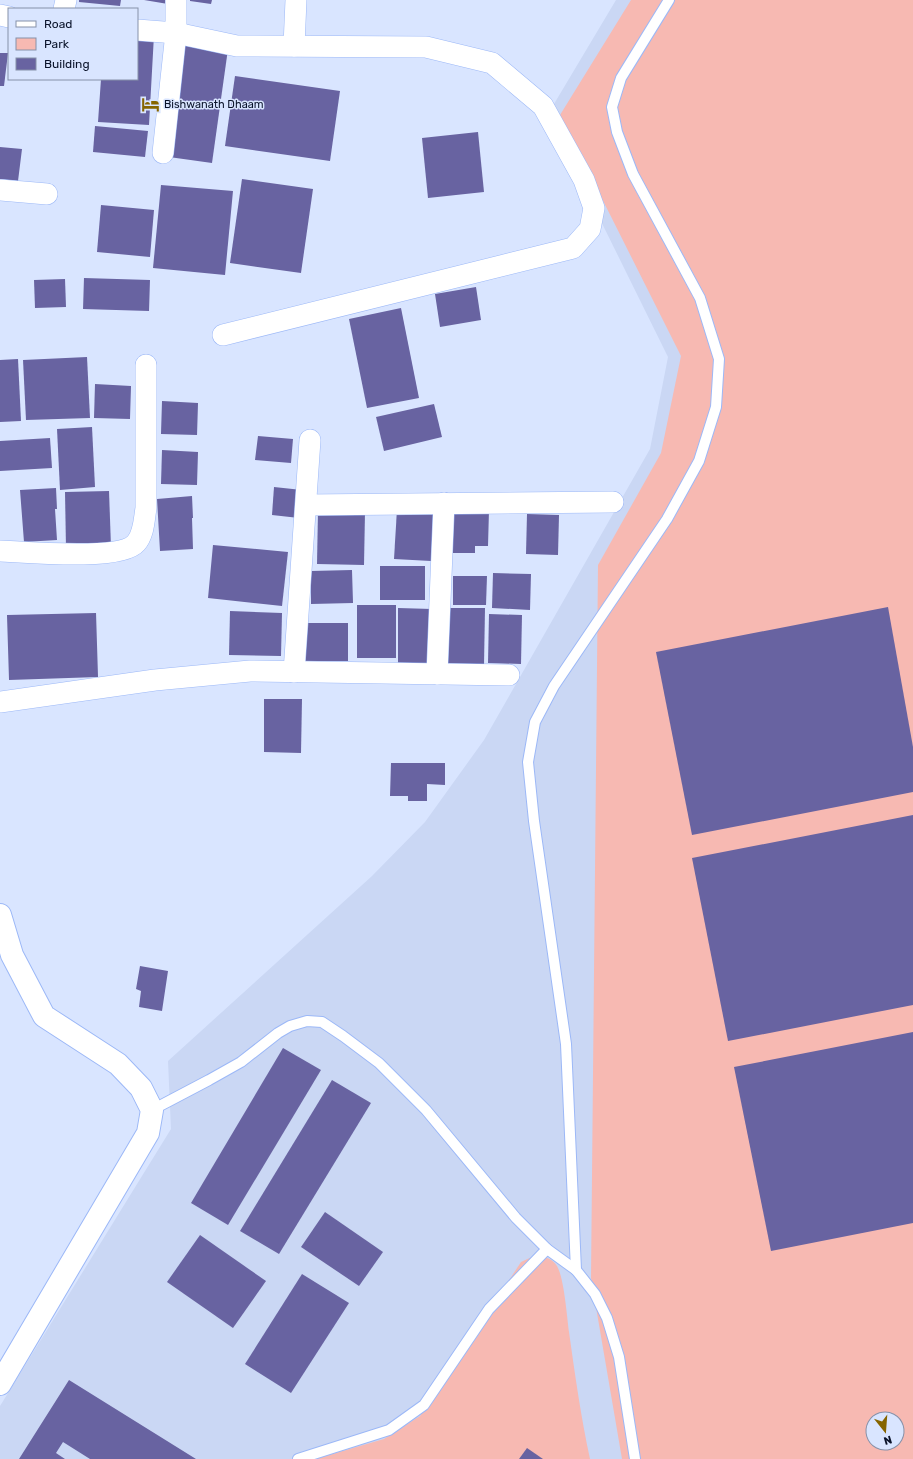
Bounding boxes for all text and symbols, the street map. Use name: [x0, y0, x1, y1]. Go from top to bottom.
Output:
legend: [8, 8, 138, 80]
text: Road: [44, 17, 72, 31]
text: Park: [44, 37, 70, 51]
text: Building: [44, 57, 90, 71]
hotel icon: Bishwanath Dhaam: [141, 94, 161, 114]
place label: Bishwanath Dhaam: [164, 98, 264, 111]
north arrow: [865, 1411, 905, 1451]
text: N: [882, 1433, 893, 1447]

